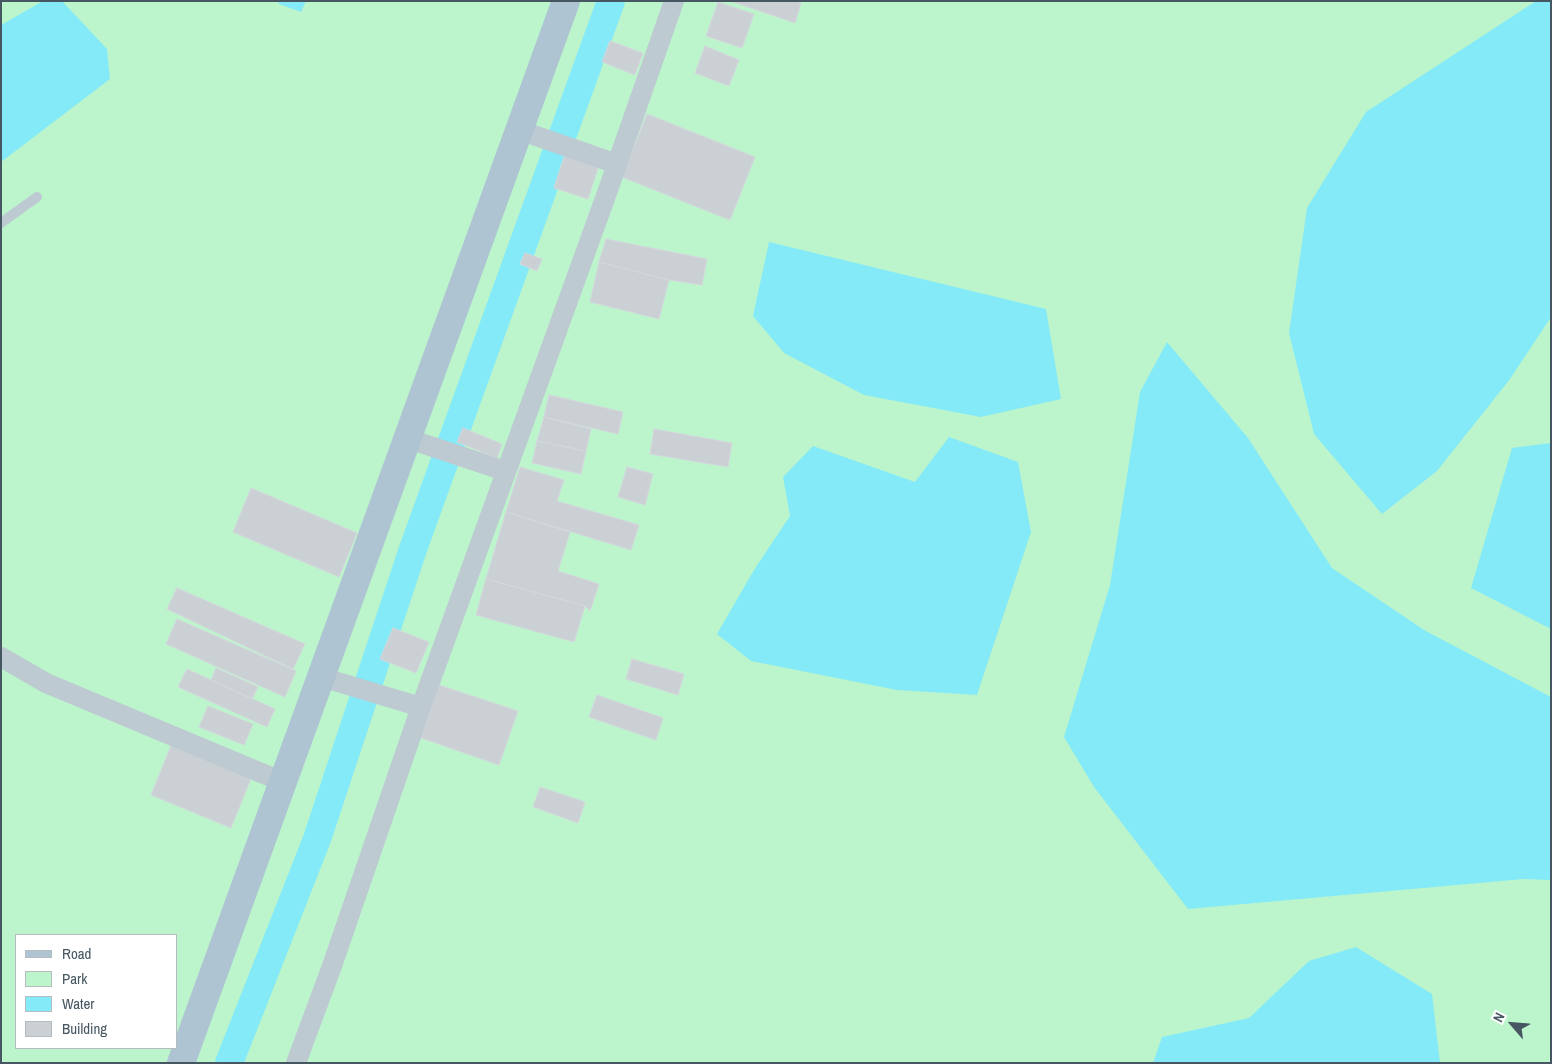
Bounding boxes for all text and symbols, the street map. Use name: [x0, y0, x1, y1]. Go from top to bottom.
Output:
legend: [15, 934, 178, 1049]
text: Road: [62, 943, 91, 964]
text: Park: [62, 968, 87, 989]
text: Water: [62, 993, 94, 1014]
north arrow: [1487, 999, 1537, 1049]
text: N: [1489, 1009, 1509, 1025]
text: Building: [62, 1018, 107, 1039]

